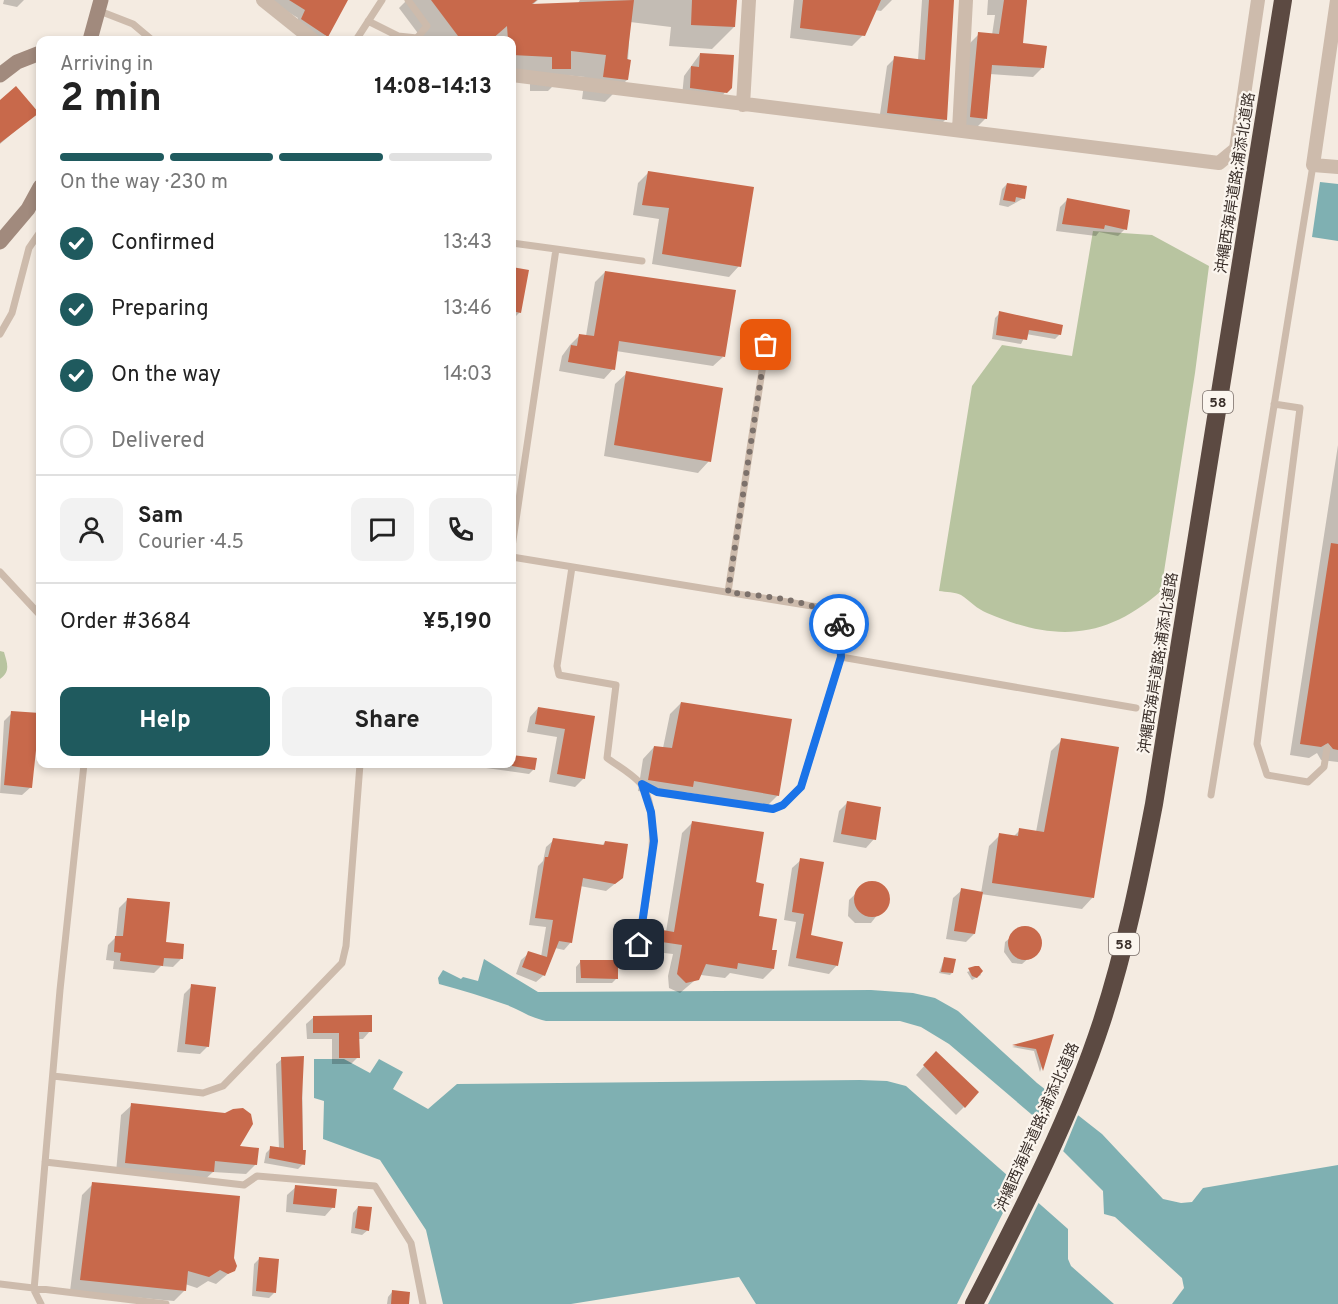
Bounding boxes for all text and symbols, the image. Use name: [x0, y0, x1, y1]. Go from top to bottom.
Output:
text: Arriving in: [60, 52, 153, 78]
text: 14:08–14:13: [374, 74, 492, 101]
text: 2 min: [60, 76, 162, 125]
street label: 沖縄西海岸道路;浦添北道路: [1212, 91, 1260, 275]
text: On the way · 230 m: [60, 170, 228, 196]
icon: check: [60, 227, 93, 260]
text: Confirmed: [111, 230, 215, 257]
text: 13:43: [444, 230, 492, 256]
icon: check: [60, 293, 93, 326]
text: Preparing: [111, 296, 209, 323]
text: 13:46: [444, 296, 492, 322]
pin: [740, 319, 791, 370]
icon: bag: [749, 328, 782, 361]
icon: check: [60, 359, 93, 392]
text: On the way: [111, 362, 221, 389]
text: 14:03: [443, 362, 492, 388]
road number: 58: [1203, 391, 1233, 413]
text: Delivered: [111, 428, 205, 455]
button: person: [60, 498, 123, 561]
button: chat: [351, 498, 414, 561]
button: phone: [429, 498, 492, 561]
text: Sam: [138, 503, 183, 530]
text: Courier · 4.5: [138, 530, 244, 556]
street label: 沖縄西海岸道路;浦添北道路: [1135, 571, 1183, 755]
courier: [809, 594, 869, 654]
icon: bike: [823, 608, 856, 641]
text: Order #3684: [60, 609, 191, 636]
text: ¥5,190: [423, 609, 492, 636]
button: Help: [60, 687, 270, 756]
button: Share: [282, 687, 492, 756]
pin: [613, 919, 664, 970]
icon: home: [622, 928, 655, 961]
road number: 58: [1109, 933, 1139, 955]
street label: 沖縄西海岸道路;浦添北道路: [991, 1040, 1084, 1215]

